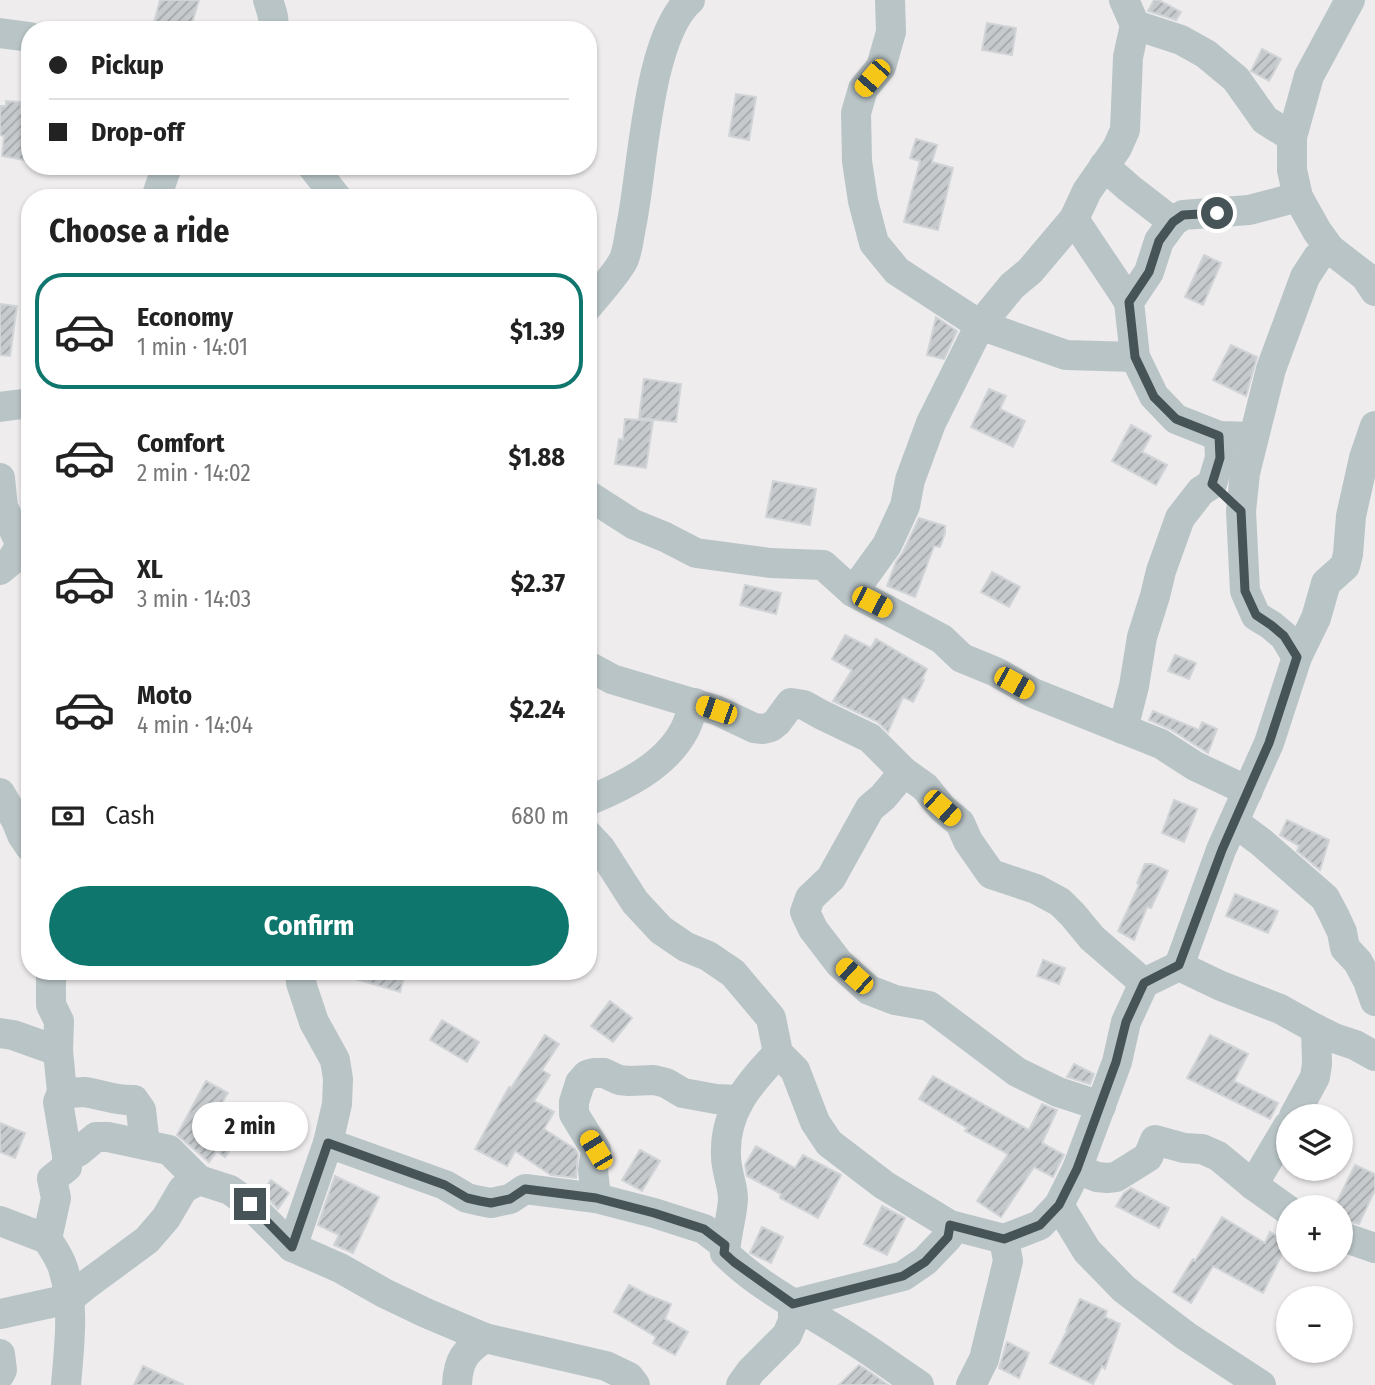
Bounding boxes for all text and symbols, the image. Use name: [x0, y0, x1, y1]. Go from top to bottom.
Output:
text: Pickup: [91, 50, 164, 81]
car: [851, 55, 894, 101]
text: Drop-off: [91, 117, 184, 148]
route start: [1201, 197, 1233, 229]
text: Choose a ride: [49, 212, 230, 250]
icon: car: [53, 300, 116, 363]
text: Economy: [137, 302, 233, 333]
text: $1.39: [510, 316, 565, 347]
text: 1 min · 14:01: [137, 333, 248, 361]
icon: car: [53, 426, 116, 489]
text: Comfort: [137, 428, 225, 459]
text: $1.88: [509, 442, 565, 473]
text: 2 min · 14:02: [137, 459, 251, 487]
icon: car: [53, 552, 116, 615]
text: XL: [137, 554, 163, 585]
text: $2.37: [511, 568, 565, 599]
car: [849, 583, 896, 621]
text: 3 min · 14:03: [137, 585, 251, 613]
car: [991, 664, 1038, 702]
icon: car: [53, 678, 116, 741]
text: Moto: [137, 680, 192, 711]
car: [693, 693, 740, 727]
text: $2.24: [509, 694, 565, 725]
text: 4 min · 14:04: [137, 711, 253, 739]
car: [920, 786, 965, 830]
icon: cash: [49, 797, 87, 835]
text: Cash: [105, 800, 155, 831]
text: 680 m: [511, 802, 569, 830]
button: Confirm: [49, 886, 569, 966]
car: [832, 954, 877, 998]
callout: 2 min: [192, 1102, 308, 1152]
map controls: [1276, 1104, 1353, 1363]
button: layers: [1276, 1104, 1353, 1181]
text: 2 min: [225, 1112, 276, 1140]
car: [577, 1127, 616, 1173]
route end: [234, 1188, 266, 1220]
button: +: [1276, 1195, 1353, 1272]
button: −: [1276, 1286, 1353, 1363]

